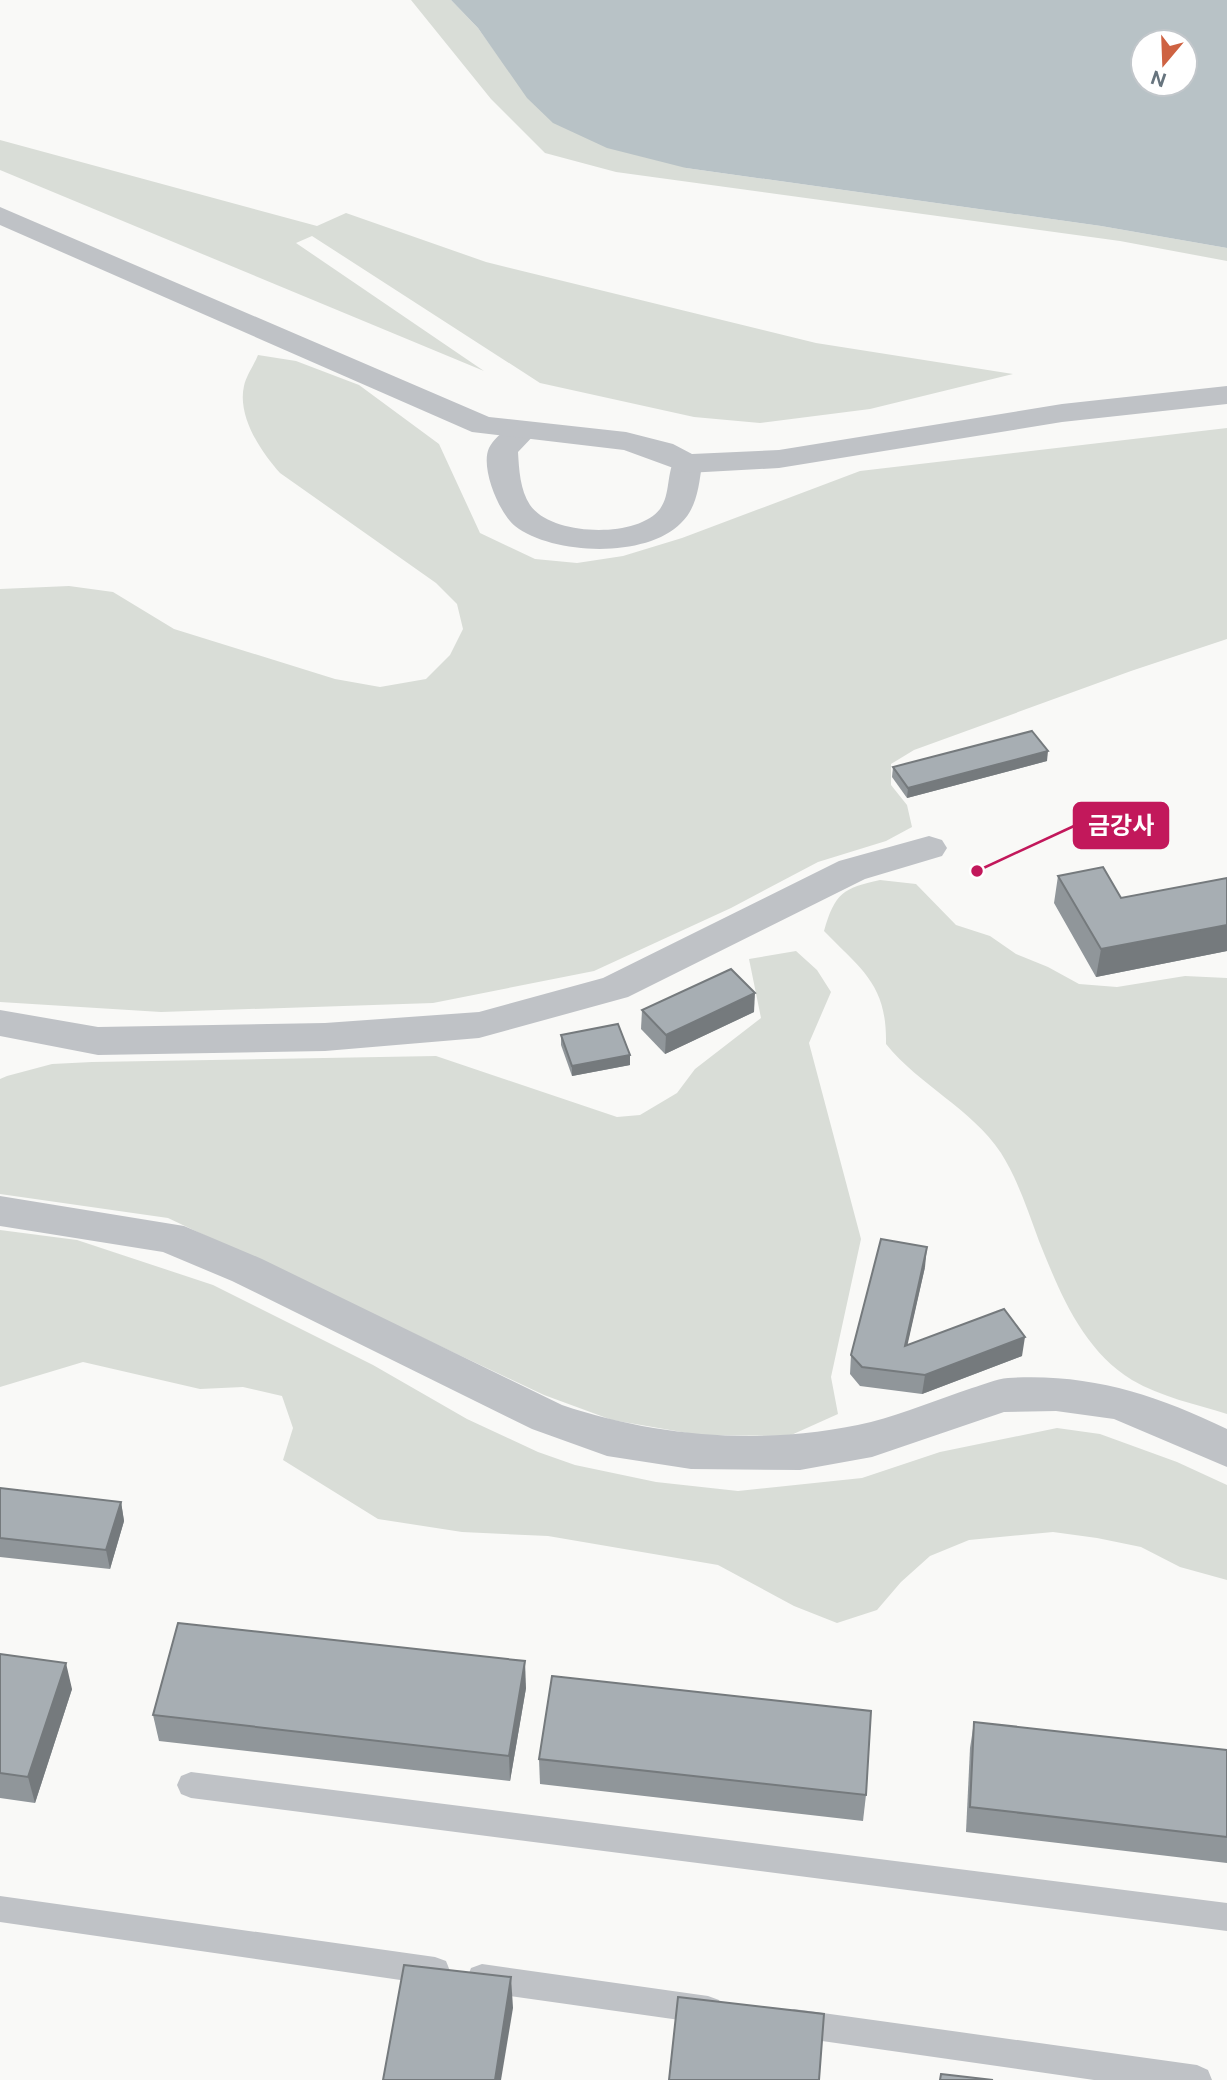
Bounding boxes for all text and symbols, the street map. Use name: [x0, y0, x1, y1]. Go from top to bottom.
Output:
north arrow: [1129, 28, 1199, 98]
text: N: [1148, 66, 1169, 92]
callout: 금강사: [1074, 803, 1168, 848]
text: 금강사: [1088, 811, 1154, 839]

